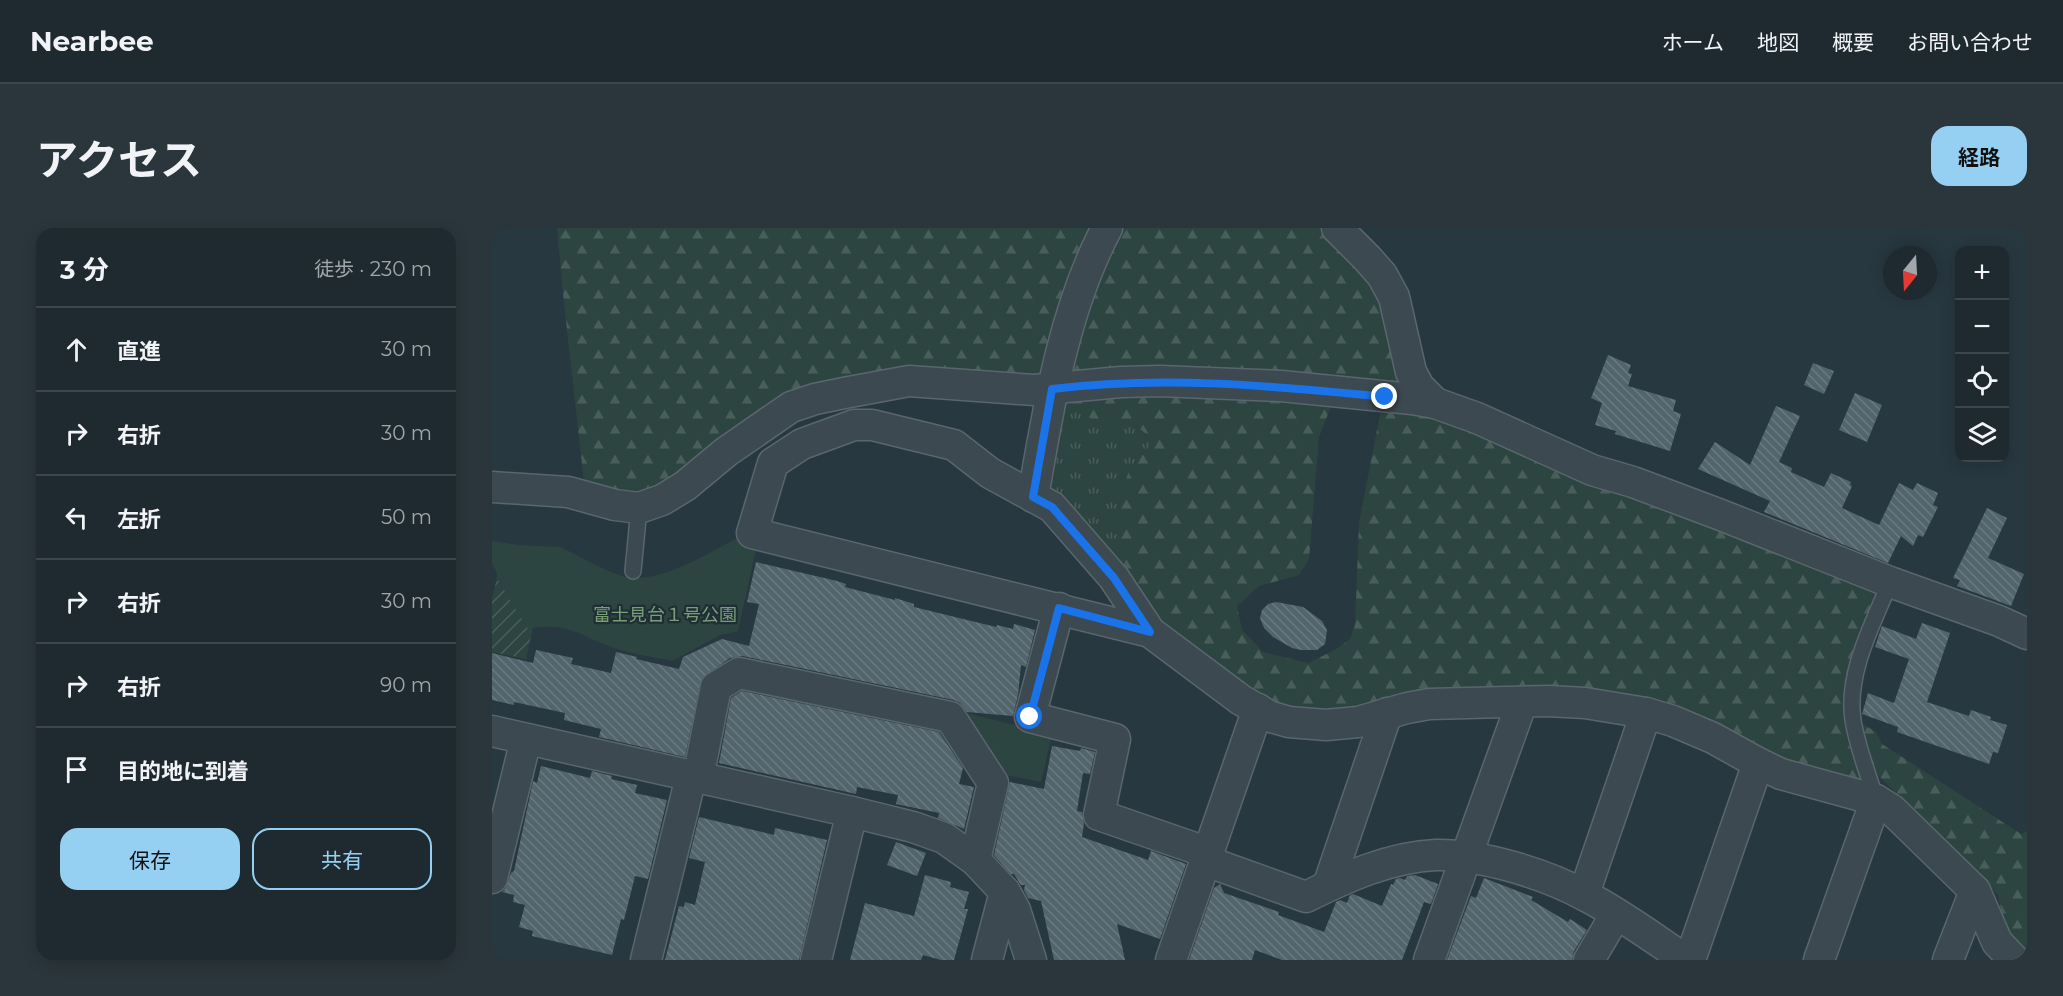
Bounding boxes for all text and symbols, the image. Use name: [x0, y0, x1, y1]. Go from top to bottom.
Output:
text: Nearbee: [30, 24, 154, 58]
text: ホーム: [1662, 30, 1724, 55]
text: 地図: [1757, 30, 1799, 55]
text: 概要: [1832, 30, 1874, 55]
text: お問い合わせ: [1907, 30, 2033, 55]
button: 経路: [1931, 126, 2027, 186]
text: アクセス: [36, 134, 202, 186]
north arrow: [1883, 246, 1937, 300]
map controls: [1955, 246, 2009, 462]
button: +: [1955, 246, 2009, 300]
text: 3 分: [60, 254, 109, 286]
text: 徒歩 · 230 m: [314, 257, 432, 281]
button: −: [1955, 300, 2009, 354]
icon: ahead: [60, 333, 93, 366]
text: 30 m: [381, 337, 432, 361]
text: 直進: [117, 338, 161, 365]
button: locate: [1955, 354, 2009, 408]
route end: [1371, 383, 1397, 409]
button: layers: [1955, 408, 2009, 462]
icon: right: [60, 417, 93, 450]
text: 30 m: [381, 421, 432, 445]
text: 右折: [117, 422, 161, 449]
icon: left: [60, 501, 93, 534]
text: 50 m: [381, 505, 432, 529]
text: 左折: [117, 506, 161, 533]
icon: right: [60, 585, 93, 618]
text: 30 m: [381, 589, 432, 613]
text: 右折: [117, 590, 161, 617]
park label: 富士見台１号公園: [593, 604, 737, 626]
icon: right: [60, 669, 93, 702]
text: 90 m: [380, 673, 432, 697]
text: 右折: [117, 674, 161, 701]
route start: [1016, 703, 1042, 729]
icon: arrive: [60, 753, 93, 786]
text: 目的地に到着: [117, 758, 249, 785]
button: 保存: [60, 828, 240, 890]
button: 共有: [252, 828, 432, 890]

